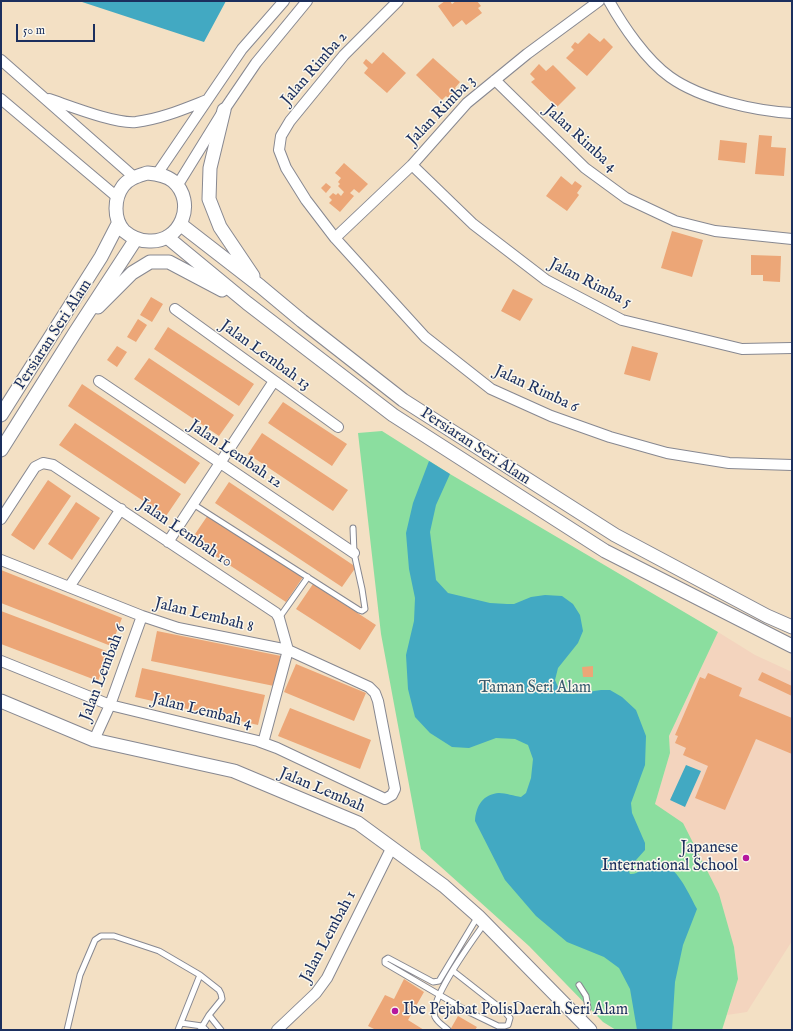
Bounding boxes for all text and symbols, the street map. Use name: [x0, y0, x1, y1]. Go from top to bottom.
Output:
scale bar: [18, 16, 97, 42]
text: 50 m: [23, 23, 45, 38]
street label: Jalan Rimba 2: [278, 28, 352, 110]
street label: Jalan Rimba 3: [404, 72, 480, 150]
street label: Jalan Rimba 4: [539, 101, 621, 177]
street label: Jalan Rimba 5: [546, 255, 634, 313]
street label: Persiaran Seri Alam: [11, 276, 97, 394]
street label: Jalan Lembah 13: [216, 317, 314, 395]
street label: Jalan Rimba 6: [491, 362, 581, 418]
street label: Persiaran Seri Alam: [416, 404, 534, 490]
street label: Jalan Lembah 12: [185, 417, 285, 493]
street label: Jalan Lembah 10: [135, 496, 235, 572]
street label: Jalan Lembah 8: [153, 594, 255, 638]
street label: Jalan Lembah 6: [77, 622, 131, 724]
park label: Taman Seri Alam: [479, 679, 591, 699]
street label: Jalan Lembah 4: [150, 690, 254, 734]
street label: Jalan Lembah: [276, 764, 368, 818]
place label: Japanese International School: [602, 839, 738, 877]
marker: Japanese International School: [741, 853, 751, 863]
street label: Jalan Lembah 1: [297, 888, 361, 986]
place label: Ibe Pejabat PolisDaerah Seri Alam: [403, 1001, 628, 1021]
marker: Ibe Pejabat PolisDaerah Seri Alam: [390, 1006, 400, 1016]

